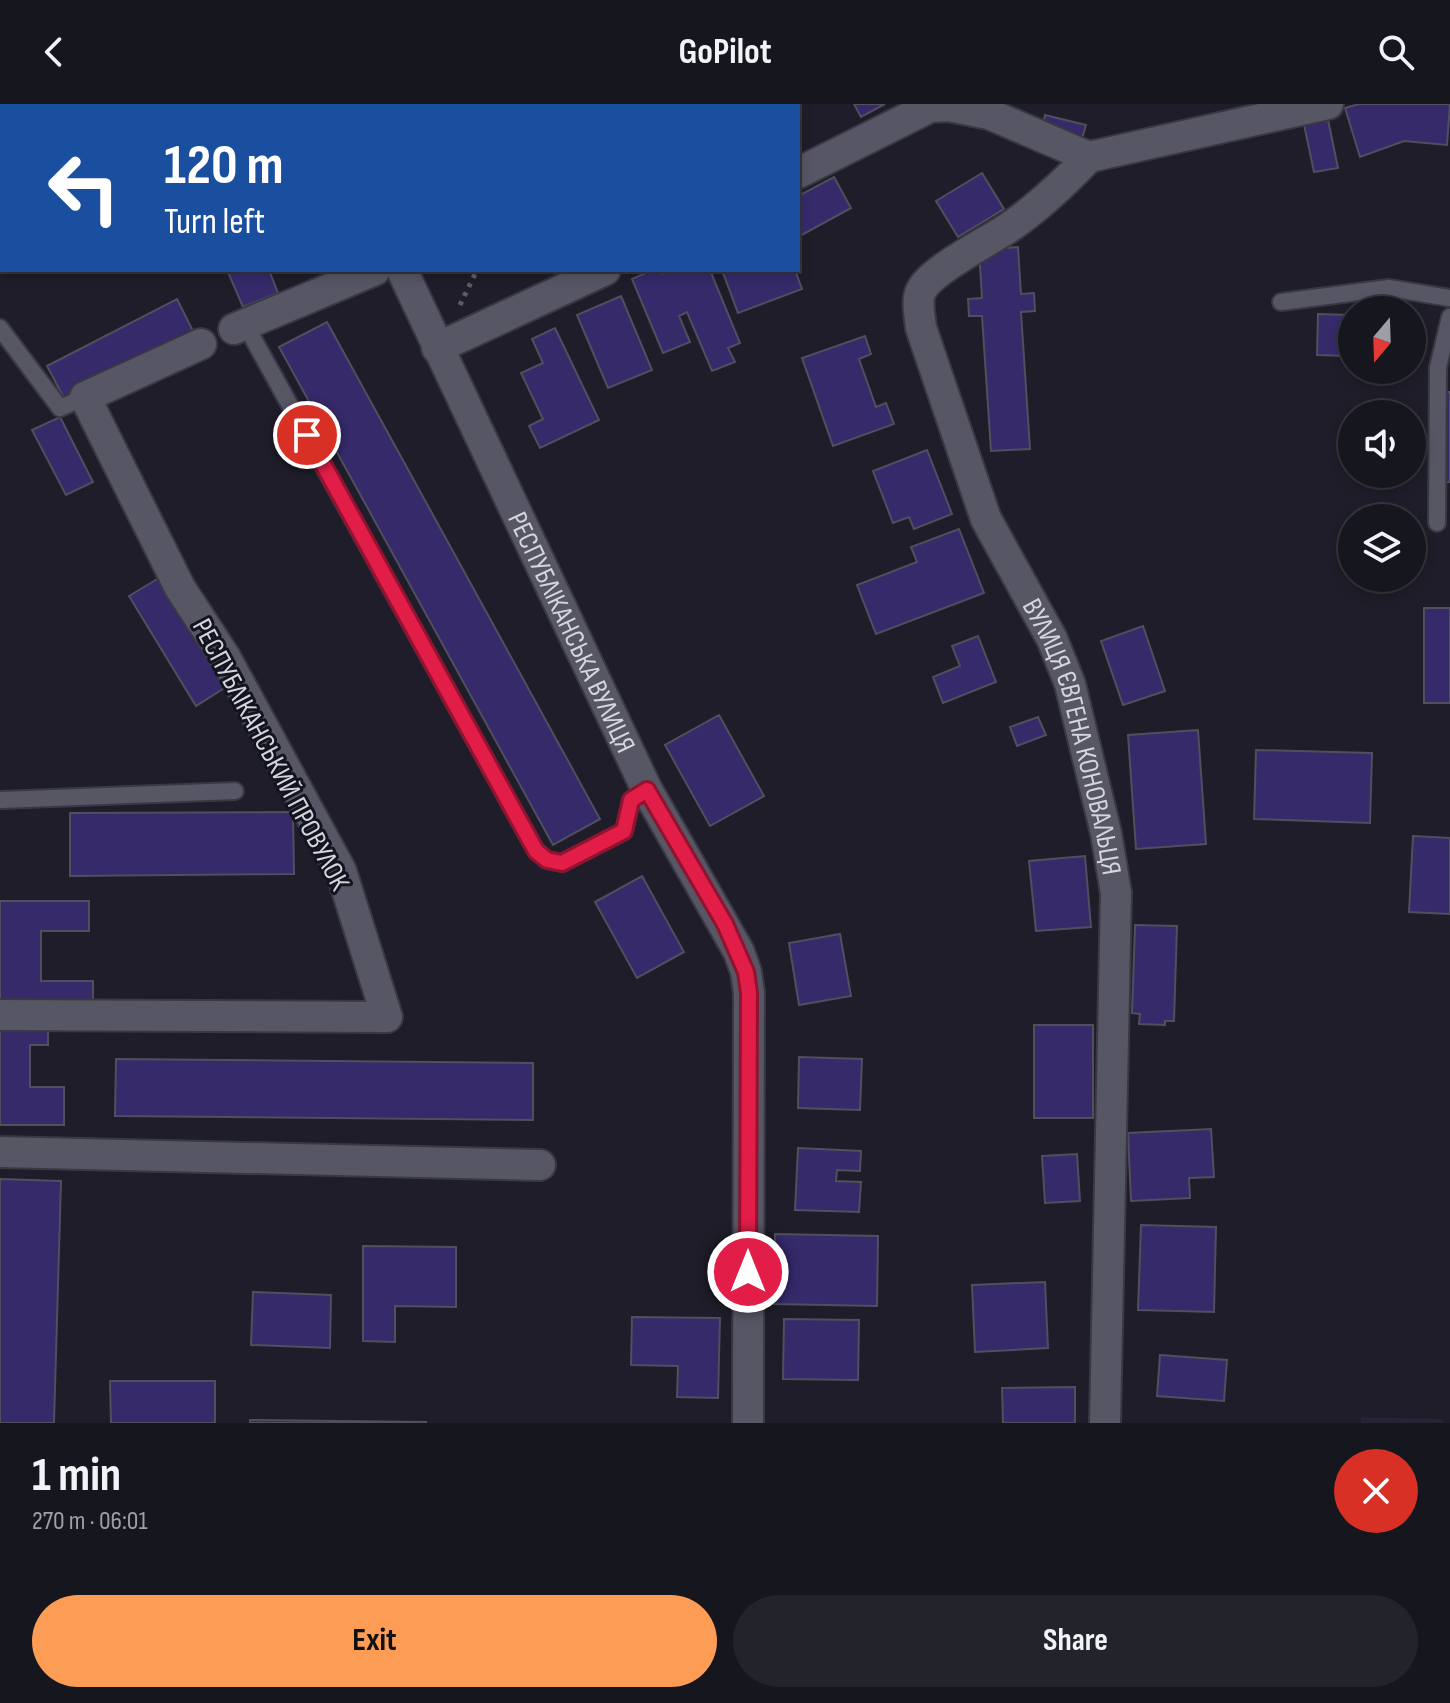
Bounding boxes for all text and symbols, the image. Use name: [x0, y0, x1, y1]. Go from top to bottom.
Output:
icon: back: [32, 30, 76, 74]
icon: search: [1374, 30, 1418, 74]
text: GoPilot: [678, 31, 772, 74]
text: 120 m: [164, 133, 284, 200]
icon: left: [32, 136, 136, 240]
text: Turn left: [164, 201, 265, 244]
north arrow: [1338, 296, 1426, 384]
map controls: [1338, 296, 1426, 592]
button: sound: [1338, 400, 1426, 488]
pin: [273, 401, 341, 469]
icon: arrive: [285, 413, 329, 457]
button: layers: [1338, 504, 1426, 592]
street label: РЕСПУБЛІКАНСЬКА ВУЛИЦЯ: [500, 507, 642, 758]
street label: ВУЛИЦЯ ЄВГЕНА КОНОВАЛЬЦЯ: [1015, 593, 1128, 877]
street label: РЕСПУБЛІКАНСЬКИЙ ПРОВУЛОК: [185, 613, 357, 897]
position arrow: [706, 1230, 790, 1314]
text: 1 min: [32, 1447, 121, 1504]
button: close: [1334, 1449, 1418, 1533]
text: 270 m · 06:01: [32, 1506, 148, 1537]
button: Exit: [32, 1595, 717, 1687]
button: Share: [733, 1595, 1418, 1687]

